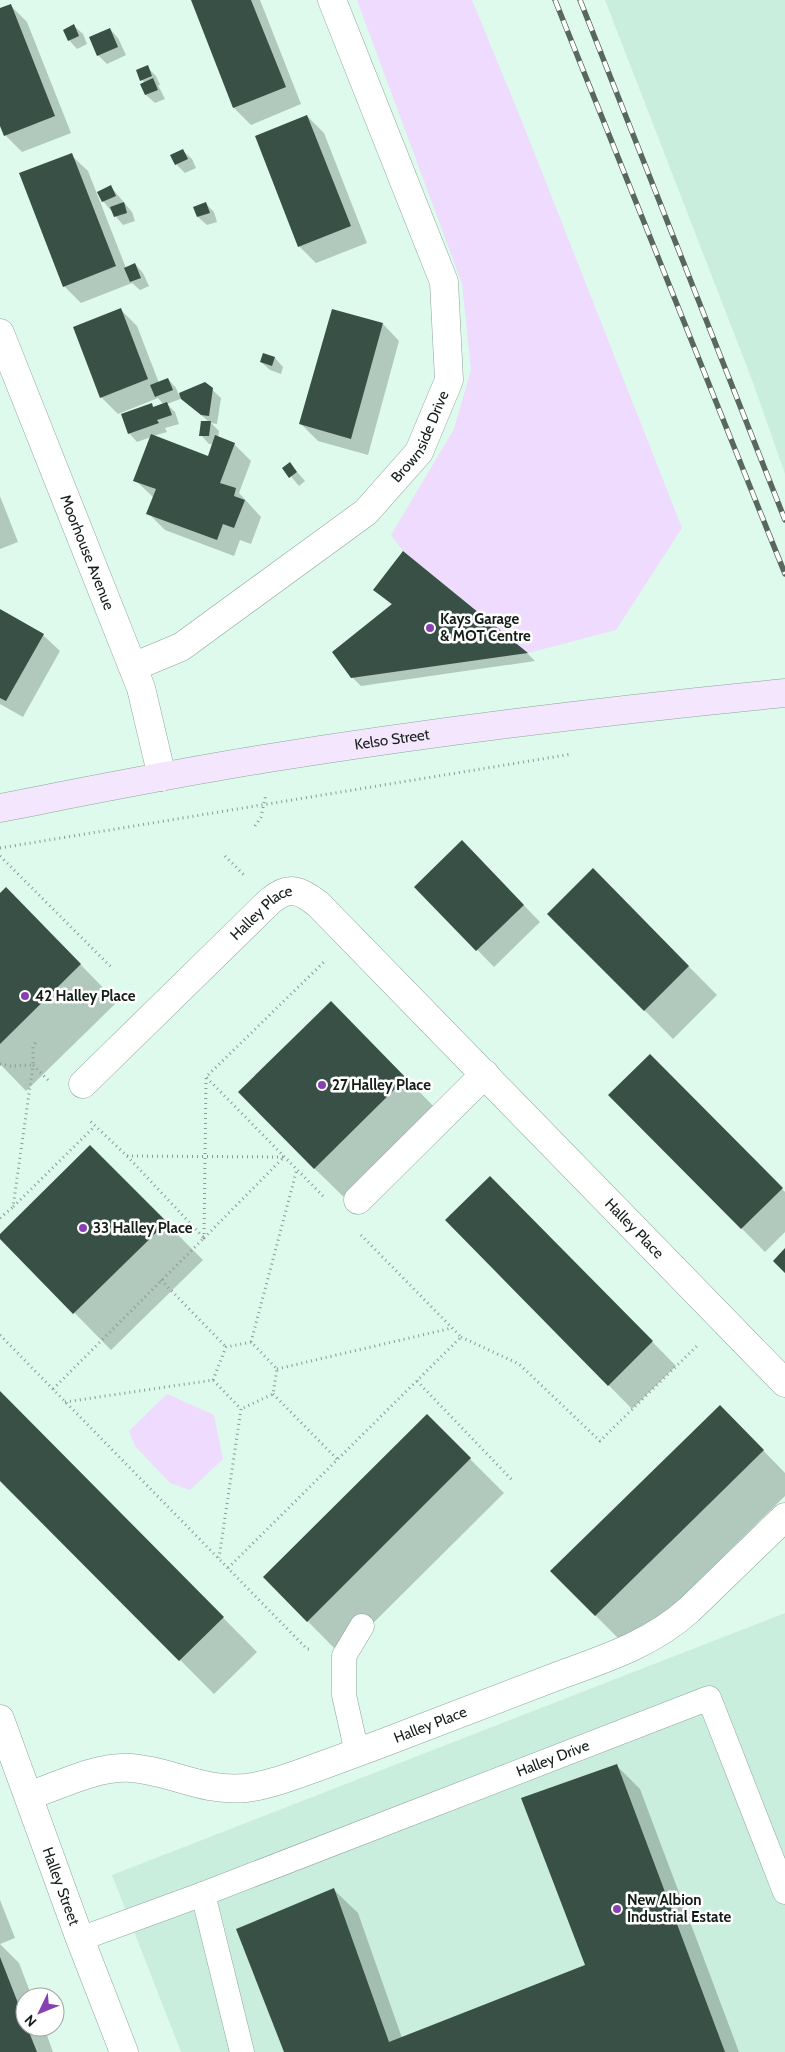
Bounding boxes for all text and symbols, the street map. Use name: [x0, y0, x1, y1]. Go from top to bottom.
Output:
street label: Brownside Drive: [387, 388, 453, 486]
street label: Moorhouse Avenue: [56, 492, 118, 613]
place label: Kays Garage & MOT Centre: [440, 610, 531, 645]
marker: Kays Garage & MOT Centre: [424, 622, 436, 634]
street label: Kelso Street: [353, 725, 431, 754]
street label: Halley Place: [226, 882, 294, 944]
place label: 42 Halley Place: [35, 987, 136, 1005]
marker: 42 Halley Place: [19, 990, 31, 1002]
place label: 27 Halley Place: [332, 1076, 431, 1094]
marker: 27 Halley Place: [316, 1079, 328, 1091]
street label: Halley Place: [601, 1195, 668, 1263]
place label: 33 Halley Place: [93, 1219, 193, 1237]
marker: 33 Halley Place: [77, 1222, 89, 1234]
street label: Halley Place: [391, 1702, 470, 1747]
street label: Halley Drive: [514, 1736, 592, 1781]
street label: Halley Street: [38, 1845, 83, 1928]
place label: New Albion Industrial Estate: [627, 1891, 732, 1926]
marker: New Albion Industrial Estate: [611, 1903, 623, 1915]
north arrow: [15, 1987, 65, 2037]
text: N: [21, 2011, 40, 2031]

